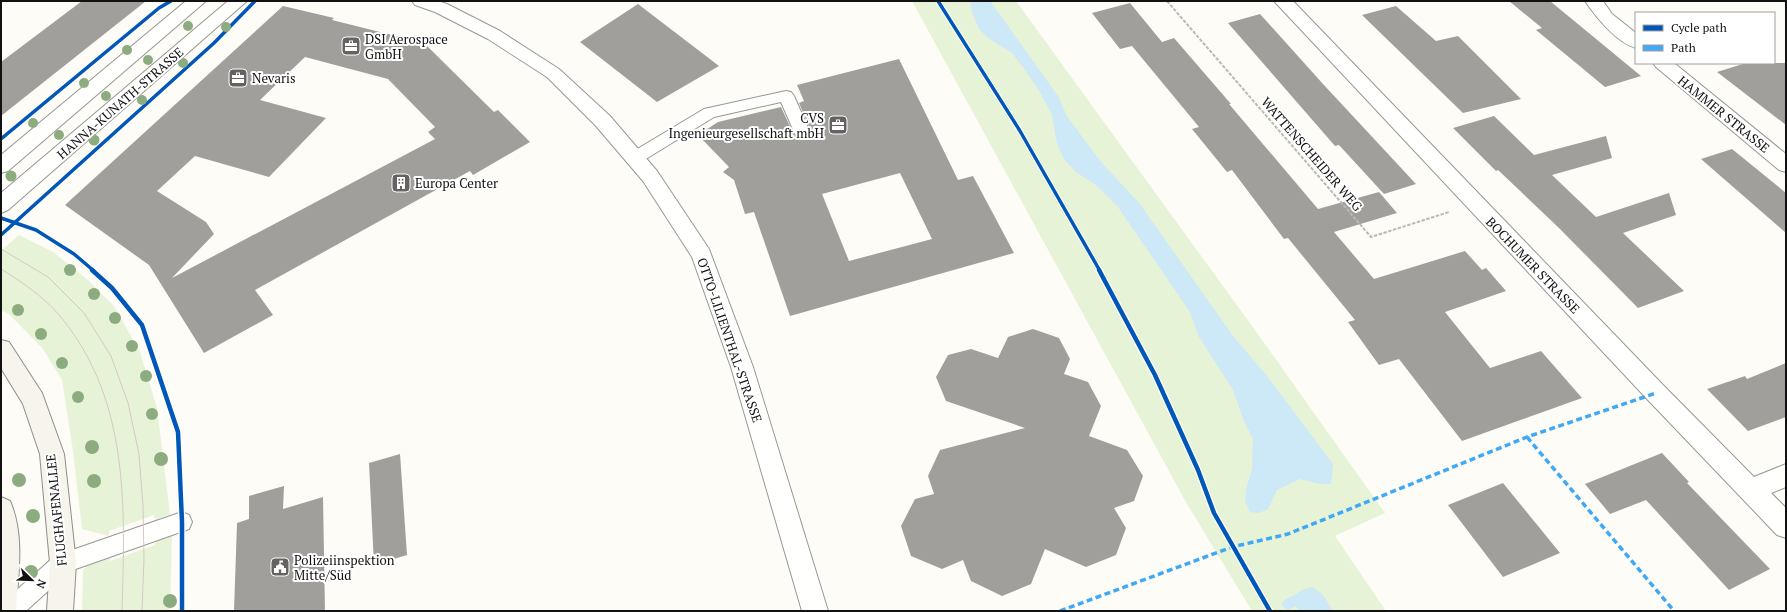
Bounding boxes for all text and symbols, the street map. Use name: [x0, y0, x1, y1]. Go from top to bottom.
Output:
legend: [1635, 12, 1775, 64]
text: Cycle path: [1671, 20, 1727, 35]
place label: DSI Aerospace GmbH: [365, 30, 448, 63]
office icon: DSI Aerospace GmbH: [340, 35, 362, 57]
text: Path: [1671, 40, 1696, 55]
street label: HANNA-KUNATH-STRASSE: [53, 43, 187, 163]
office icon: Nevaris: [227, 67, 249, 89]
place label: Nevaris: [252, 69, 296, 87]
street label: HAMMER STRASSE: [1674, 71, 1774, 157]
street label: WATTENSCHEIDER WEG: [1257, 93, 1367, 215]
place label: CVS Ingenieurgesellschaft mbH: [668, 109, 825, 142]
office icon: CVS Ingenieurgesellschaft mbH: [827, 114, 849, 136]
building icon: Europa Center: [390, 172, 412, 194]
place label: Europa Center: [415, 174, 498, 192]
street label: BOCHUMER STRASSE: [1482, 213, 1584, 317]
street label: OTTO-LILIENTHAL-STRASSE: [693, 255, 767, 425]
street label: FLUGHAFENALLEE: [41, 453, 71, 567]
place label: Polizeiinspektion Mitte/Süd: [294, 551, 395, 584]
public building icon: Polizeiinspektion Mitte/Süd: [269, 556, 291, 578]
north arrow: [12, 560, 52, 600]
text: N: [33, 577, 49, 591]

